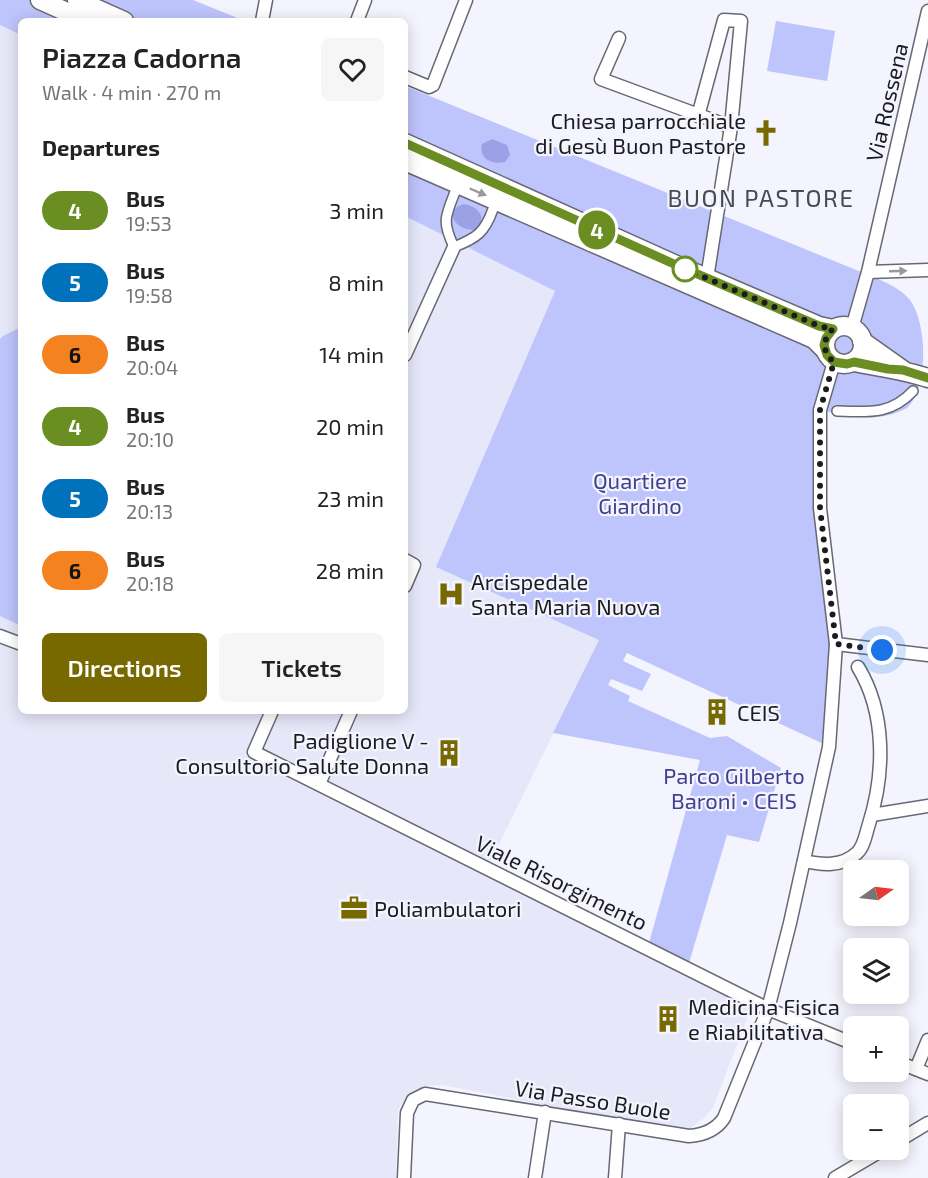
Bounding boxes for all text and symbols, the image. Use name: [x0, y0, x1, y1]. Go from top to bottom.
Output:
button: heart: [321, 38, 384, 101]
text: Piazza Cadorna: [42, 40, 242, 74]
street label: Via Rossena: [860, 40, 912, 164]
text: Walk · 4 min · 270 m: [42, 80, 221, 104]
place label: Chiesa parrocchiale di Gesù Buon Pastore: [535, 107, 746, 158]
church icon: Chiesa parrocchiale di Gesù Buon Pastore: [751, 118, 781, 148]
text: Departures: [42, 134, 160, 160]
district label: BUON PASTORE: [668, 183, 854, 212]
text: Bus: [126, 185, 165, 211]
one-way arrow: [469, 188, 487, 197]
text: 3 min: [329, 197, 384, 223]
text: 4: [68, 198, 82, 223]
line badge: 4: [578, 210, 616, 250]
text: 19:53: [126, 211, 172, 235]
text: 4: [590, 218, 604, 243]
unlabelled marker: [672, 256, 698, 282]
text: Bus: [126, 257, 165, 283]
one-way arrow: [889, 267, 908, 276]
text: 8 min: [328, 269, 384, 295]
text: 5: [69, 270, 81, 295]
text: 19:58: [126, 283, 173, 307]
text: Bus: [126, 329, 165, 355]
text: 14 min: [319, 341, 384, 367]
text: 6: [69, 342, 81, 367]
text: 20:04: [126, 355, 178, 379]
text: Bus: [126, 401, 165, 427]
text: 20 min: [316, 413, 384, 439]
text: 4: [68, 414, 82, 439]
text: 20:10: [126, 427, 174, 451]
park label: Quartiere Giardino: [593, 467, 687, 518]
text: Bus: [126, 473, 165, 499]
text: 23 min: [317, 485, 384, 511]
text: 5: [69, 486, 81, 511]
text: 20:13: [126, 499, 173, 523]
text: Bus: [126, 545, 165, 571]
text: 28 min: [316, 557, 384, 583]
text: 6: [69, 558, 81, 583]
place label: Arcispedale Santa Maria Nuova: [471, 568, 660, 619]
text: 20:18: [126, 571, 174, 595]
hospital icon: Arcispedale Santa Maria Nuova: [436, 579, 466, 609]
button: Directions: [42, 633, 207, 702]
button: Tickets: [219, 633, 384, 702]
your location: [867, 635, 897, 665]
building icon: CEIS: [702, 697, 732, 727]
place label: CEIS: [737, 699, 780, 725]
place label: Padiglione V - Consultorio Salute Donna: [175, 727, 429, 778]
building icon: Padiglione V - Consultorio Salute Donna: [434, 738, 464, 768]
park label: Parco Gilberto Baroni • CEIS: [663, 762, 805, 813]
street label: Viale Risorgimento: [472, 829, 652, 935]
north arrow: [843, 860, 909, 926]
map controls: [843, 860, 909, 1160]
office icon: Poliambulatori: [339, 893, 369, 923]
place label: Poliambulatori: [374, 895, 522, 921]
button: layers: [843, 938, 909, 1004]
place label: Medicina Fisica e Riabilitativa: [688, 993, 840, 1044]
building icon: Medicina Fisica e Riabilitativa: [653, 1004, 683, 1034]
button: +: [843, 1016, 909, 1082]
street label: Via Passo Buole: [513, 1074, 673, 1124]
button: −: [843, 1094, 909, 1160]

